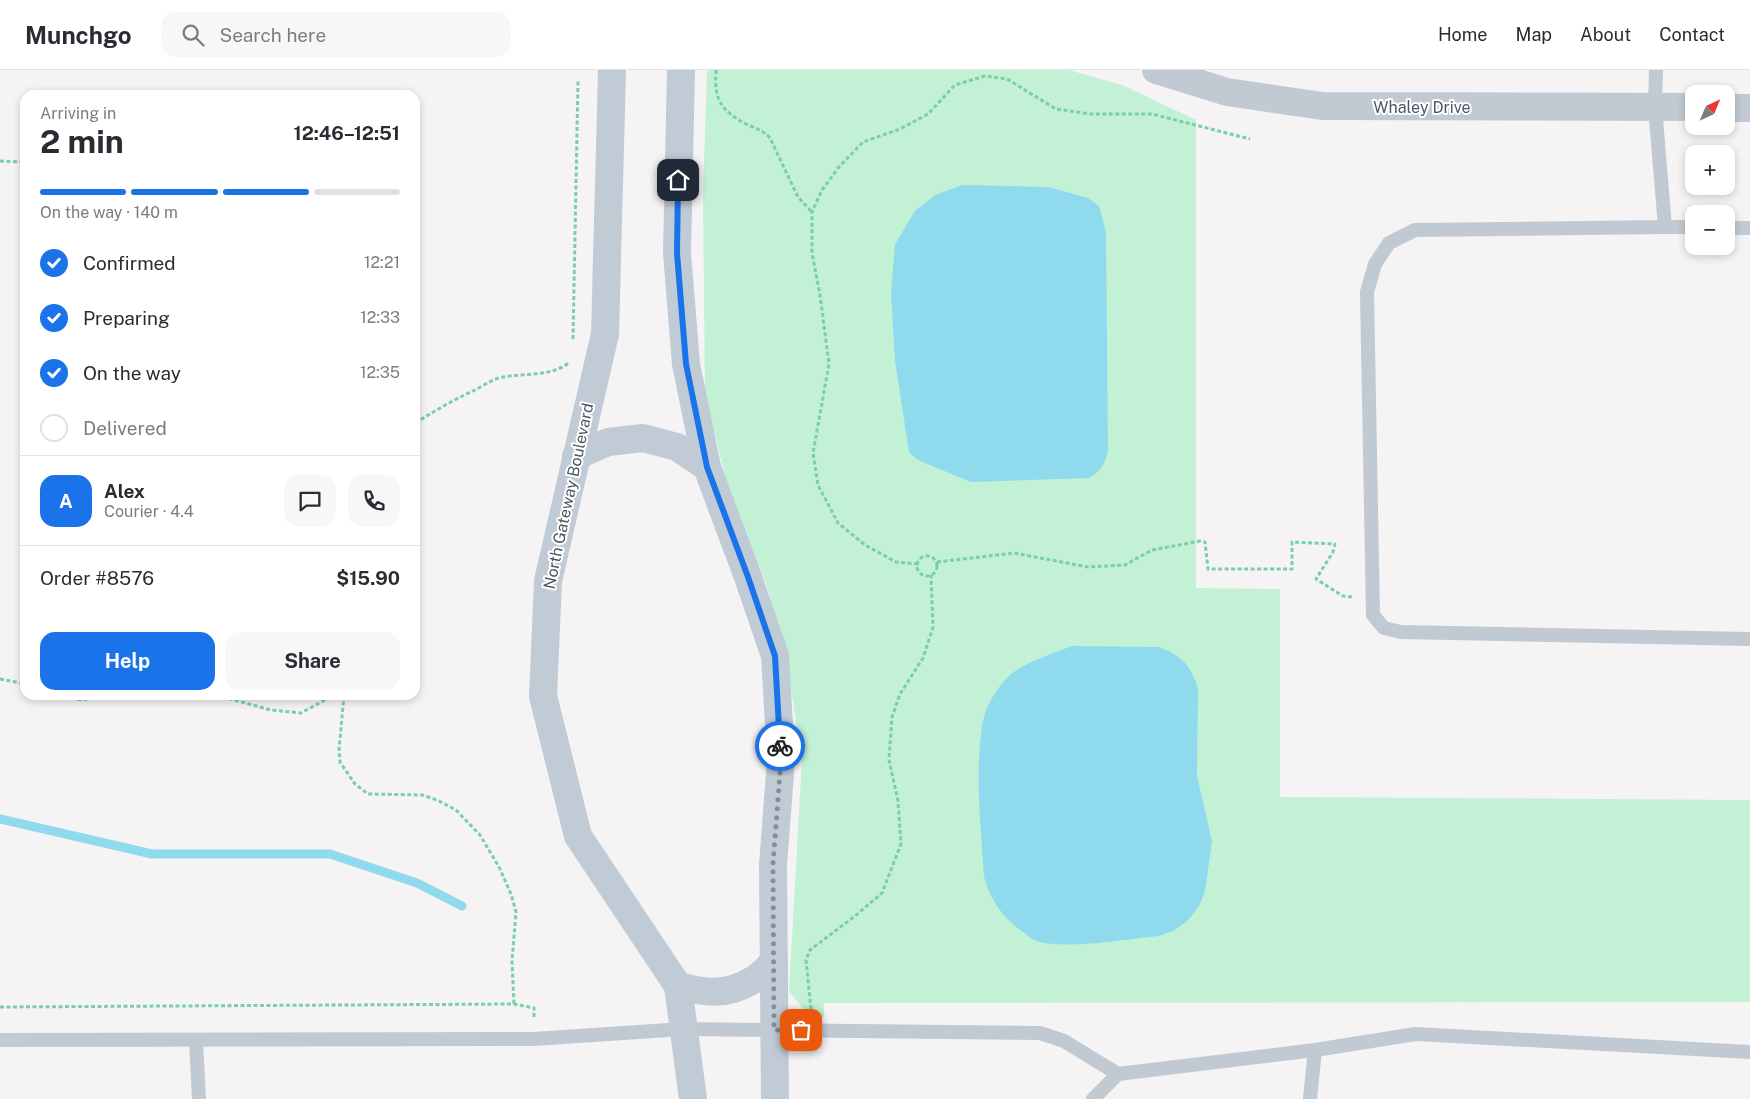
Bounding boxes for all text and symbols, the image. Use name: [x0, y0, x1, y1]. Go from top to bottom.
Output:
search box: [161, 12, 511, 57]
text: Munchgo: [25, 21, 131, 49]
icon: search: [179, 21, 207, 49]
text: Search here: [219, 24, 326, 46]
text: Home: [1438, 24, 1488, 45]
text: Map: [1516, 24, 1552, 45]
text: About: [1580, 24, 1631, 45]
text: Contact: [1659, 24, 1725, 45]
north arrow: [1685, 85, 1735, 135]
map controls: [1685, 85, 1735, 255]
street label: Whaley Drive: [1373, 98, 1471, 117]
text: Arriving in: [40, 104, 116, 123]
text: 12:46–12:51: [294, 122, 400, 144]
text: 2 min: [40, 123, 124, 160]
button: +: [1685, 145, 1735, 195]
pin: [657, 159, 699, 201]
icon: home: [664, 166, 692, 194]
text: On the way · 140 m: [40, 203, 178, 222]
button: −: [1685, 205, 1735, 255]
icon: check: [40, 249, 68, 277]
text: Confirmed: [83, 252, 176, 274]
text: 12:21: [364, 253, 400, 272]
icon: check: [40, 304, 68, 332]
text: Preparing: [83, 307, 170, 329]
text: 12:33: [360, 308, 400, 327]
icon: check: [40, 359, 68, 387]
text: On the way: [83, 362, 181, 384]
text: 12:35: [360, 363, 400, 382]
street label: North Gateway Boulevard: [539, 401, 598, 591]
text: Delivered: [83, 417, 167, 439]
button: chat: [284, 475, 336, 527]
button: phone: [348, 475, 400, 527]
text: Alex: [104, 480, 145, 502]
text: A: [59, 490, 73, 512]
text: Courier · 4.4: [104, 502, 194, 521]
text: Order #8576: [40, 567, 154, 589]
text: $15.90: [336, 567, 400, 589]
button: Help: [40, 632, 215, 690]
button: Share: [225, 632, 400, 690]
courier: [755, 721, 805, 771]
icon: bike: [766, 732, 794, 760]
pin: [780, 1009, 822, 1051]
icon: bag: [787, 1016, 815, 1044]

